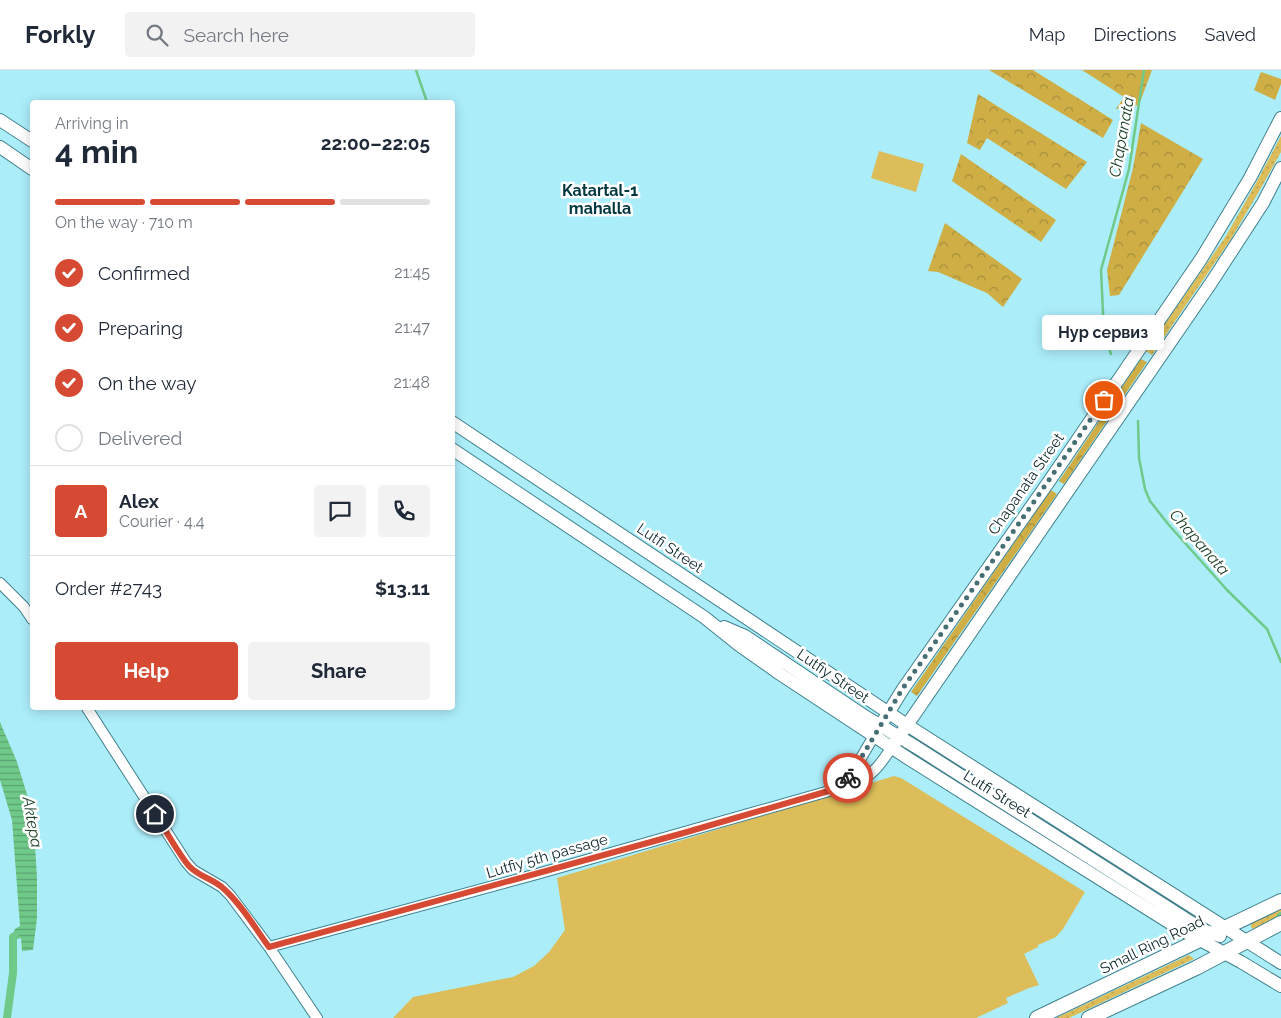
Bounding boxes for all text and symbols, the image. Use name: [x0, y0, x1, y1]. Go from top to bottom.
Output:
search box: [125, 12, 475, 57]
text: Forkly: [25, 20, 95, 49]
icon: search: [143, 21, 171, 49]
text: Search here: [183, 24, 289, 46]
text: Map: [1029, 24, 1065, 45]
text: Directions: [1093, 24, 1177, 45]
text: Saved: [1205, 24, 1256, 45]
water label: Chapanata: [1105, 95, 1138, 179]
text: Arriving in: [55, 114, 129, 133]
text: 22:00–22:05: [321, 132, 430, 154]
text: 4 min: [55, 133, 138, 170]
district label: Katartal-1 mahalla: [562, 181, 638, 218]
text: On the way · 710 m: [55, 213, 193, 232]
icon: check: [55, 259, 83, 287]
text: Confirmed: [98, 262, 190, 284]
text: 21:45: [394, 263, 430, 282]
icon: check: [55, 314, 83, 342]
callout: Нур сервиз: [1043, 315, 1165, 350]
text: Preparing: [98, 317, 183, 339]
text: 21:47: [395, 318, 430, 337]
text: Нур сервиз: [1058, 323, 1148, 342]
icon: check: [55, 369, 83, 397]
text: On the way: [98, 372, 197, 394]
text: 21:48: [394, 373, 430, 392]
pin: [1083, 379, 1125, 421]
icon: bag: [1090, 386, 1118, 414]
text: Delivered: [98, 427, 182, 449]
street label: Chapanata Street: [984, 430, 1068, 538]
button: chat: [314, 485, 366, 537]
button: phone: [378, 485, 430, 537]
text: Alex: [119, 490, 159, 512]
text: A: [75, 500, 87, 522]
water label: Chapanata: [1166, 505, 1234, 579]
text: Courier · 4.4: [119, 512, 204, 531]
street label: Lutfi Street: [634, 519, 706, 577]
text: Order #2743: [55, 577, 162, 599]
text: $13.11: [375, 577, 430, 599]
button: Help: [55, 642, 238, 700]
button: Share: [248, 642, 430, 700]
street label: Lutfiy Street: [793, 645, 873, 707]
courier: [823, 753, 873, 803]
icon: bike: [834, 764, 862, 792]
street label: Lutfi Street: [960, 766, 1034, 822]
pin: [134, 793, 176, 835]
water label: Aktepa: [19, 794, 46, 850]
icon: home: [141, 800, 169, 828]
street label: Lutfiy 5th passage: [484, 830, 610, 882]
street label: Small Ring Road: [1097, 912, 1207, 978]

